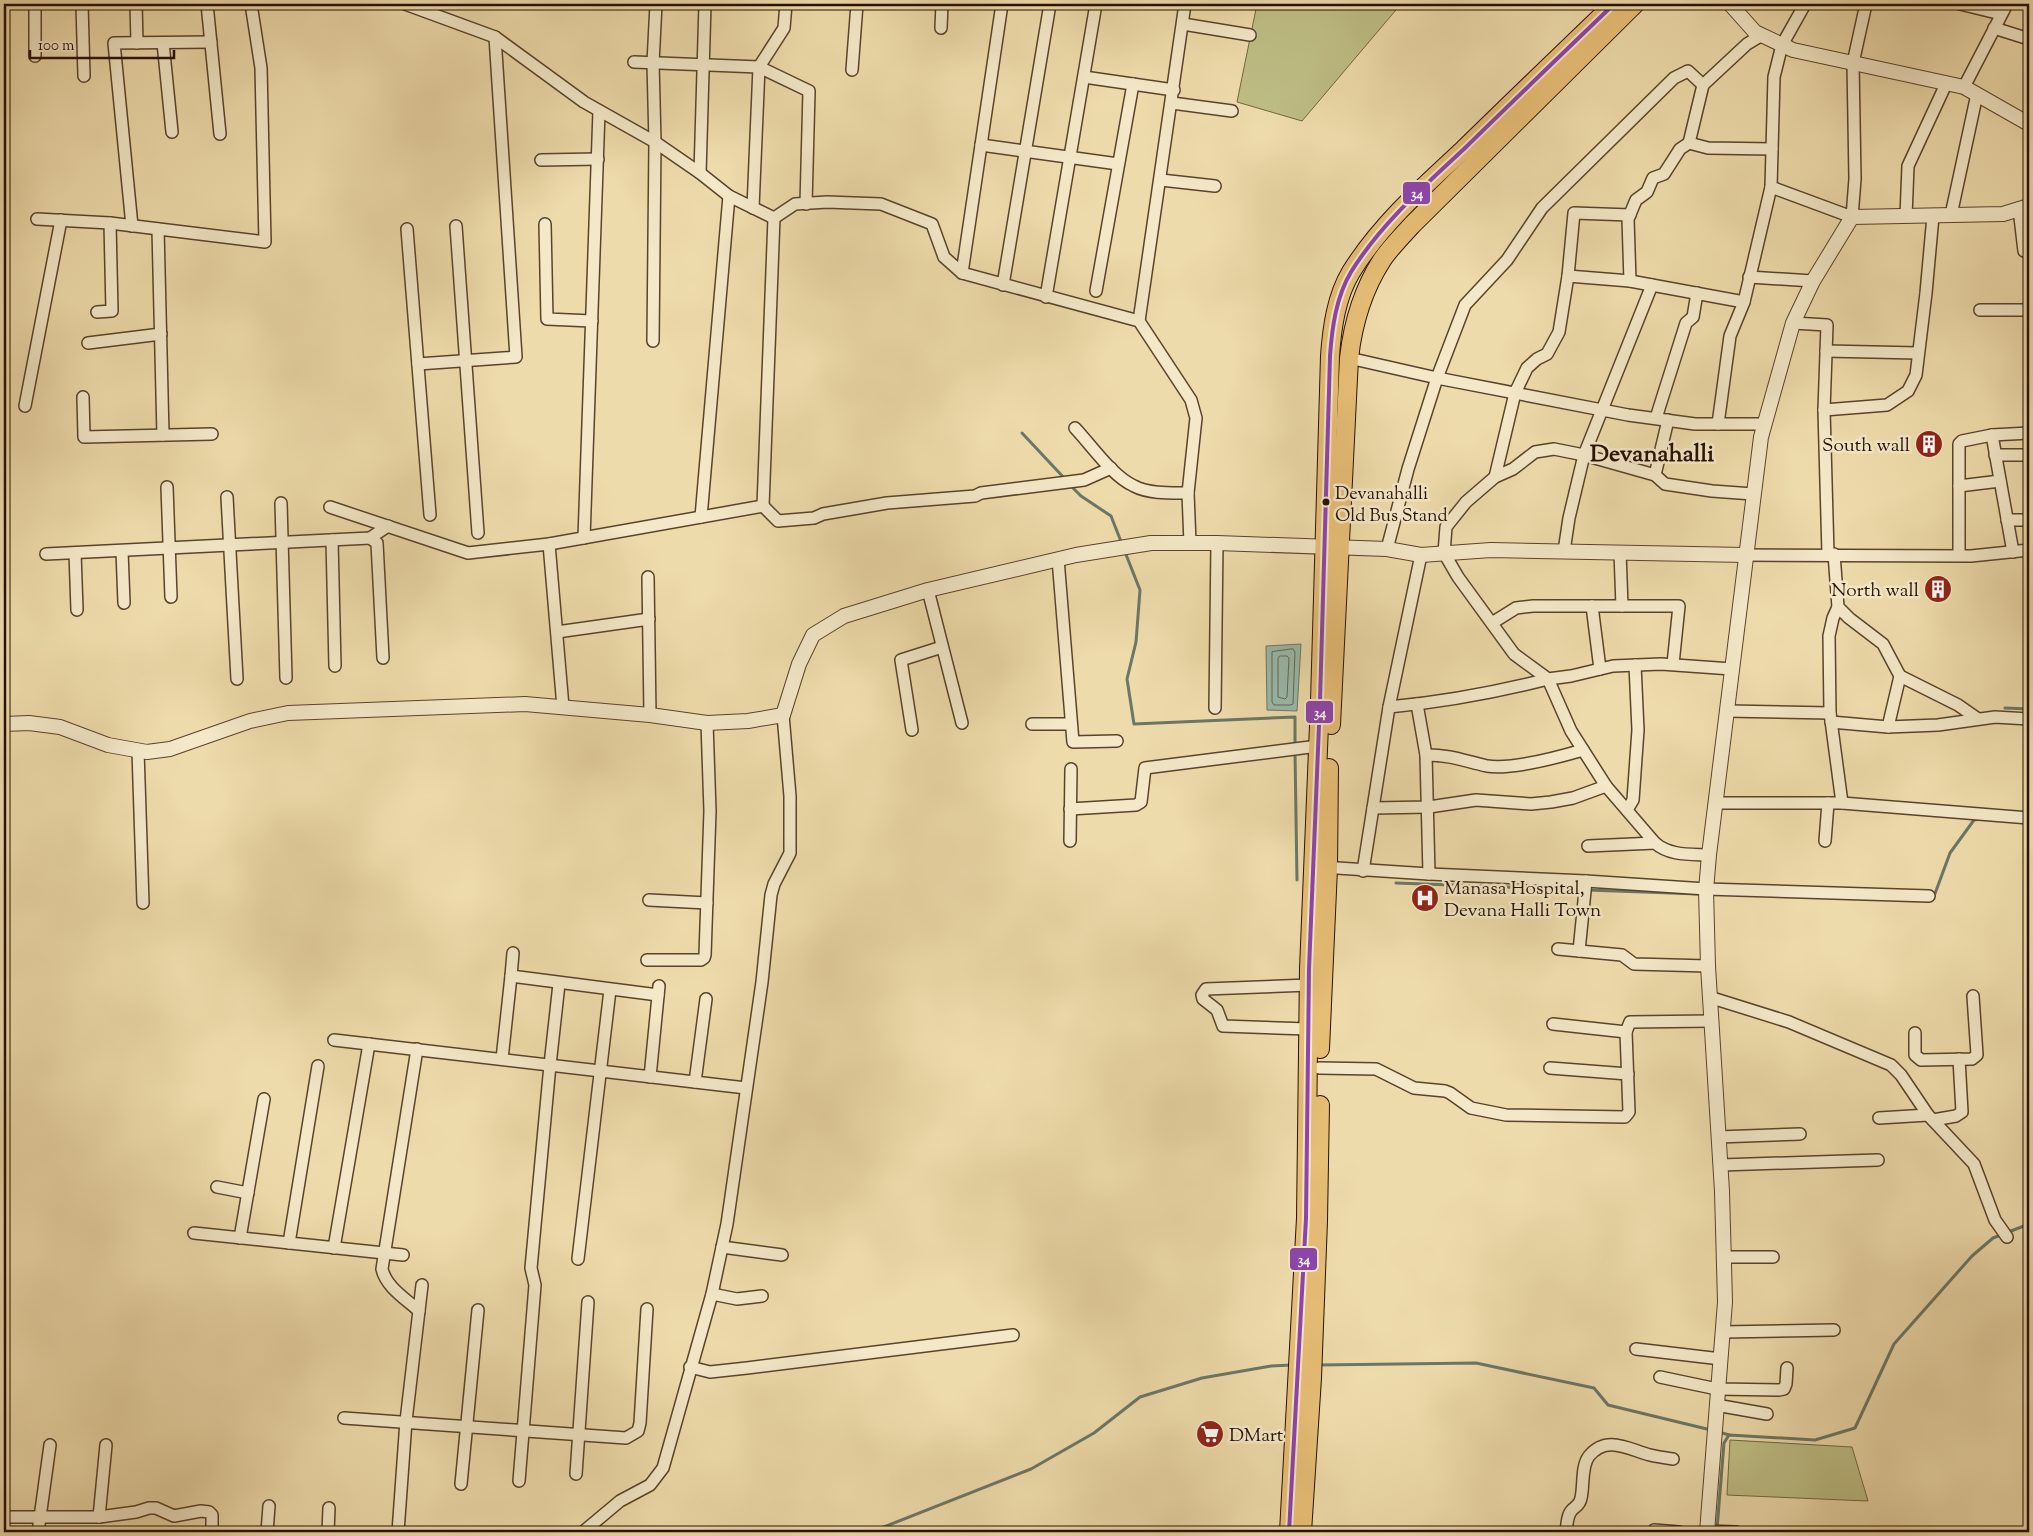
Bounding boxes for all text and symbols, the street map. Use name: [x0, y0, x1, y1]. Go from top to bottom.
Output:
scale bar: [30, 28, 174, 60]
text: 100 m: [38, 36, 75, 57]
line badge: 34: [1402, 181, 1431, 205]
text: 34: [1411, 185, 1423, 205]
building icon: South wall: [1914, 429, 1944, 459]
place label: South wall: [1822, 433, 1910, 460]
district label: Devanahalli: [1590, 438, 1714, 472]
place label: Devanahalli Old Bus Stand: [1335, 482, 1448, 530]
marker: Devanahalli Old Bus Stand: [1321, 497, 1331, 507]
building icon: North wall: [1923, 574, 1953, 604]
place label: North wall: [1831, 578, 1919, 605]
line badge: 34: [1305, 700, 1334, 724]
text: 34: [1314, 704, 1326, 724]
place label: Manasa Hospital, Devana Halli Town: [1444, 876, 1601, 925]
hospital icon: Manasa Hospital, Devana Halli Town: [1410, 883, 1440, 913]
line badge: 34: [1289, 1247, 1318, 1271]
text: 34: [1298, 1251, 1310, 1271]
supermarket icon: DMart: [1195, 1419, 1225, 1449]
place label: DMart: [1229, 1423, 1284, 1450]

